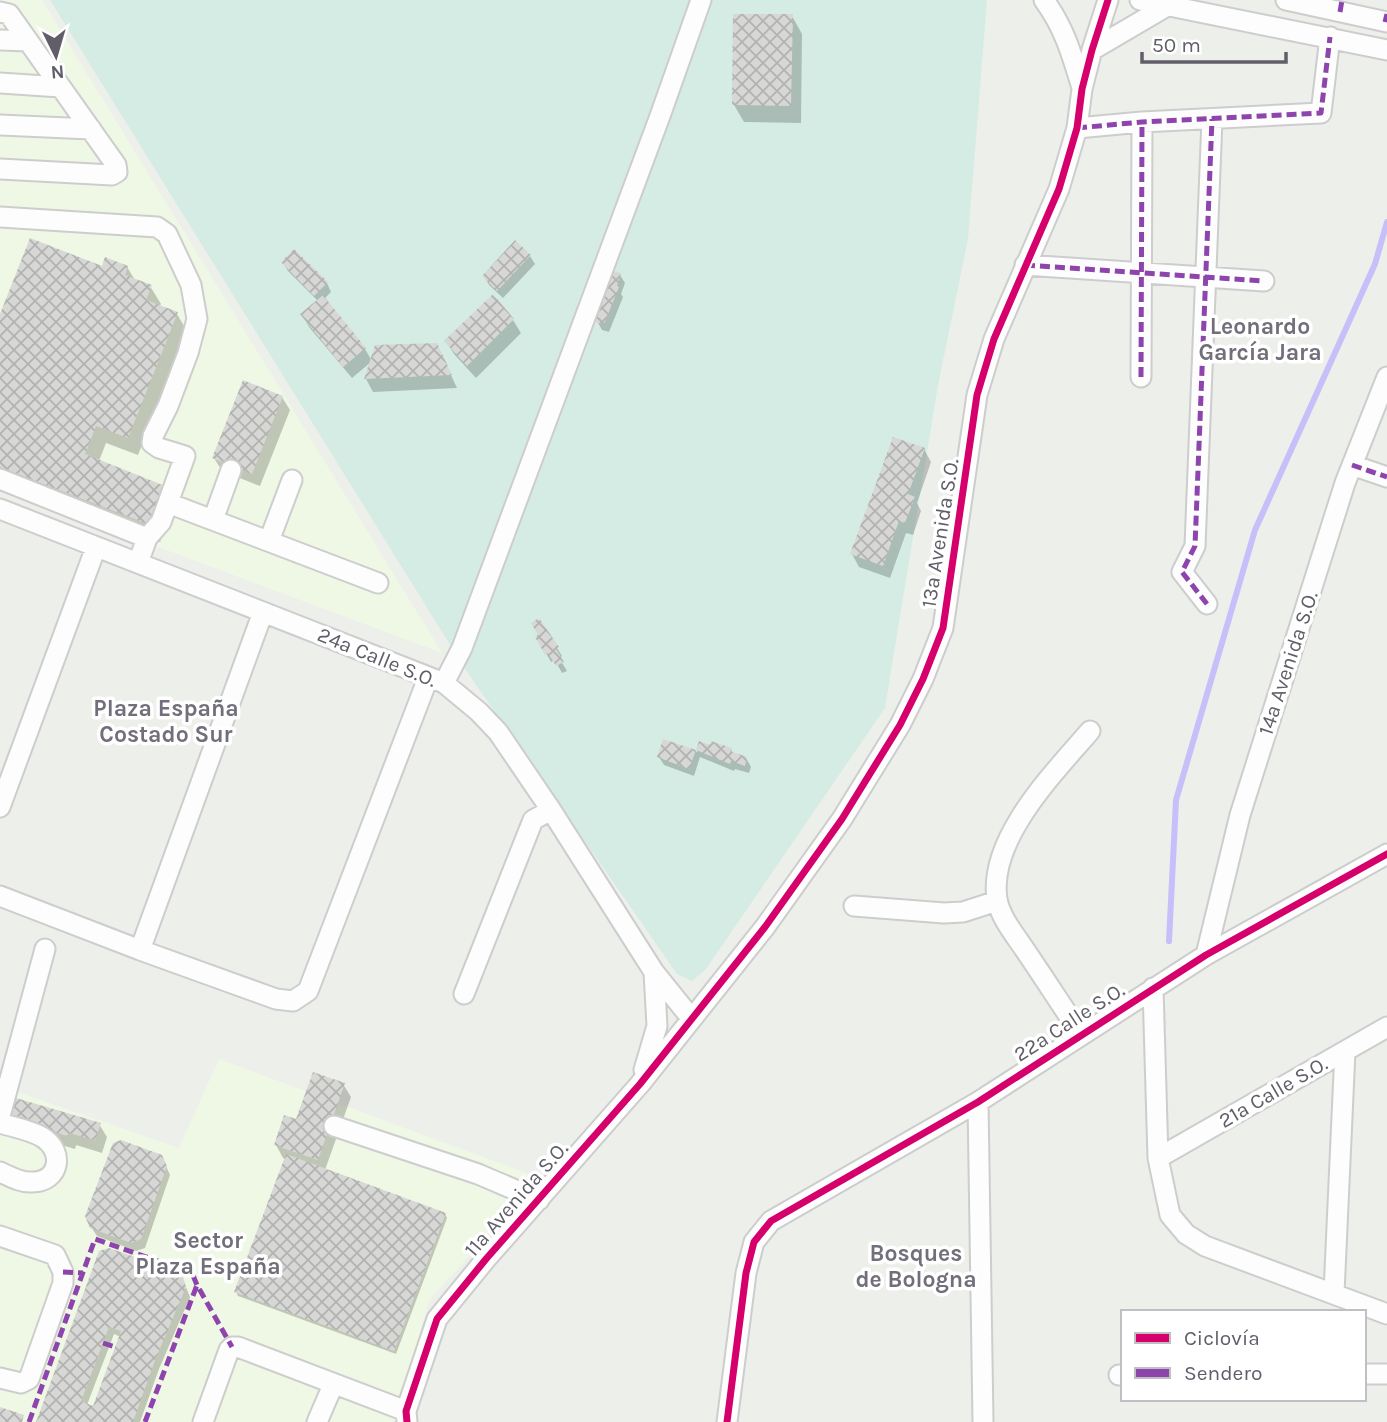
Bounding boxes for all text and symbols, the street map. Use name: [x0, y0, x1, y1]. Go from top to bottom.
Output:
north arrow: [21, 21, 91, 91]
scale bar: [1142, 21, 1286, 65]
text: 50 m: [1152, 33, 1201, 57]
text: N: [50, 60, 65, 83]
district label: Leonardo García Jara: [1198, 313, 1322, 366]
street label: 13a Avenida S.O.: [916, 457, 964, 609]
street label: 14a Avenida S.O.: [1253, 588, 1323, 738]
street label: 24a Calle S.O.: [314, 622, 440, 692]
district label: Plaza España Costado Sur: [93, 695, 239, 748]
street label: 22a Calle S.O.: [1009, 977, 1129, 1067]
street label: 21a Calle S.O.: [1214, 1051, 1332, 1133]
street label: 11a Avenida S.O.: [459, 1136, 573, 1262]
district label: Sector Plaza España: [135, 1227, 281, 1280]
district label: Bosques de Bologna: [855, 1240, 977, 1293]
legend: [1121, 1310, 1366, 1401]
text: Ciclovía: [1184, 1326, 1260, 1350]
text: Sendero: [1184, 1361, 1262, 1385]

